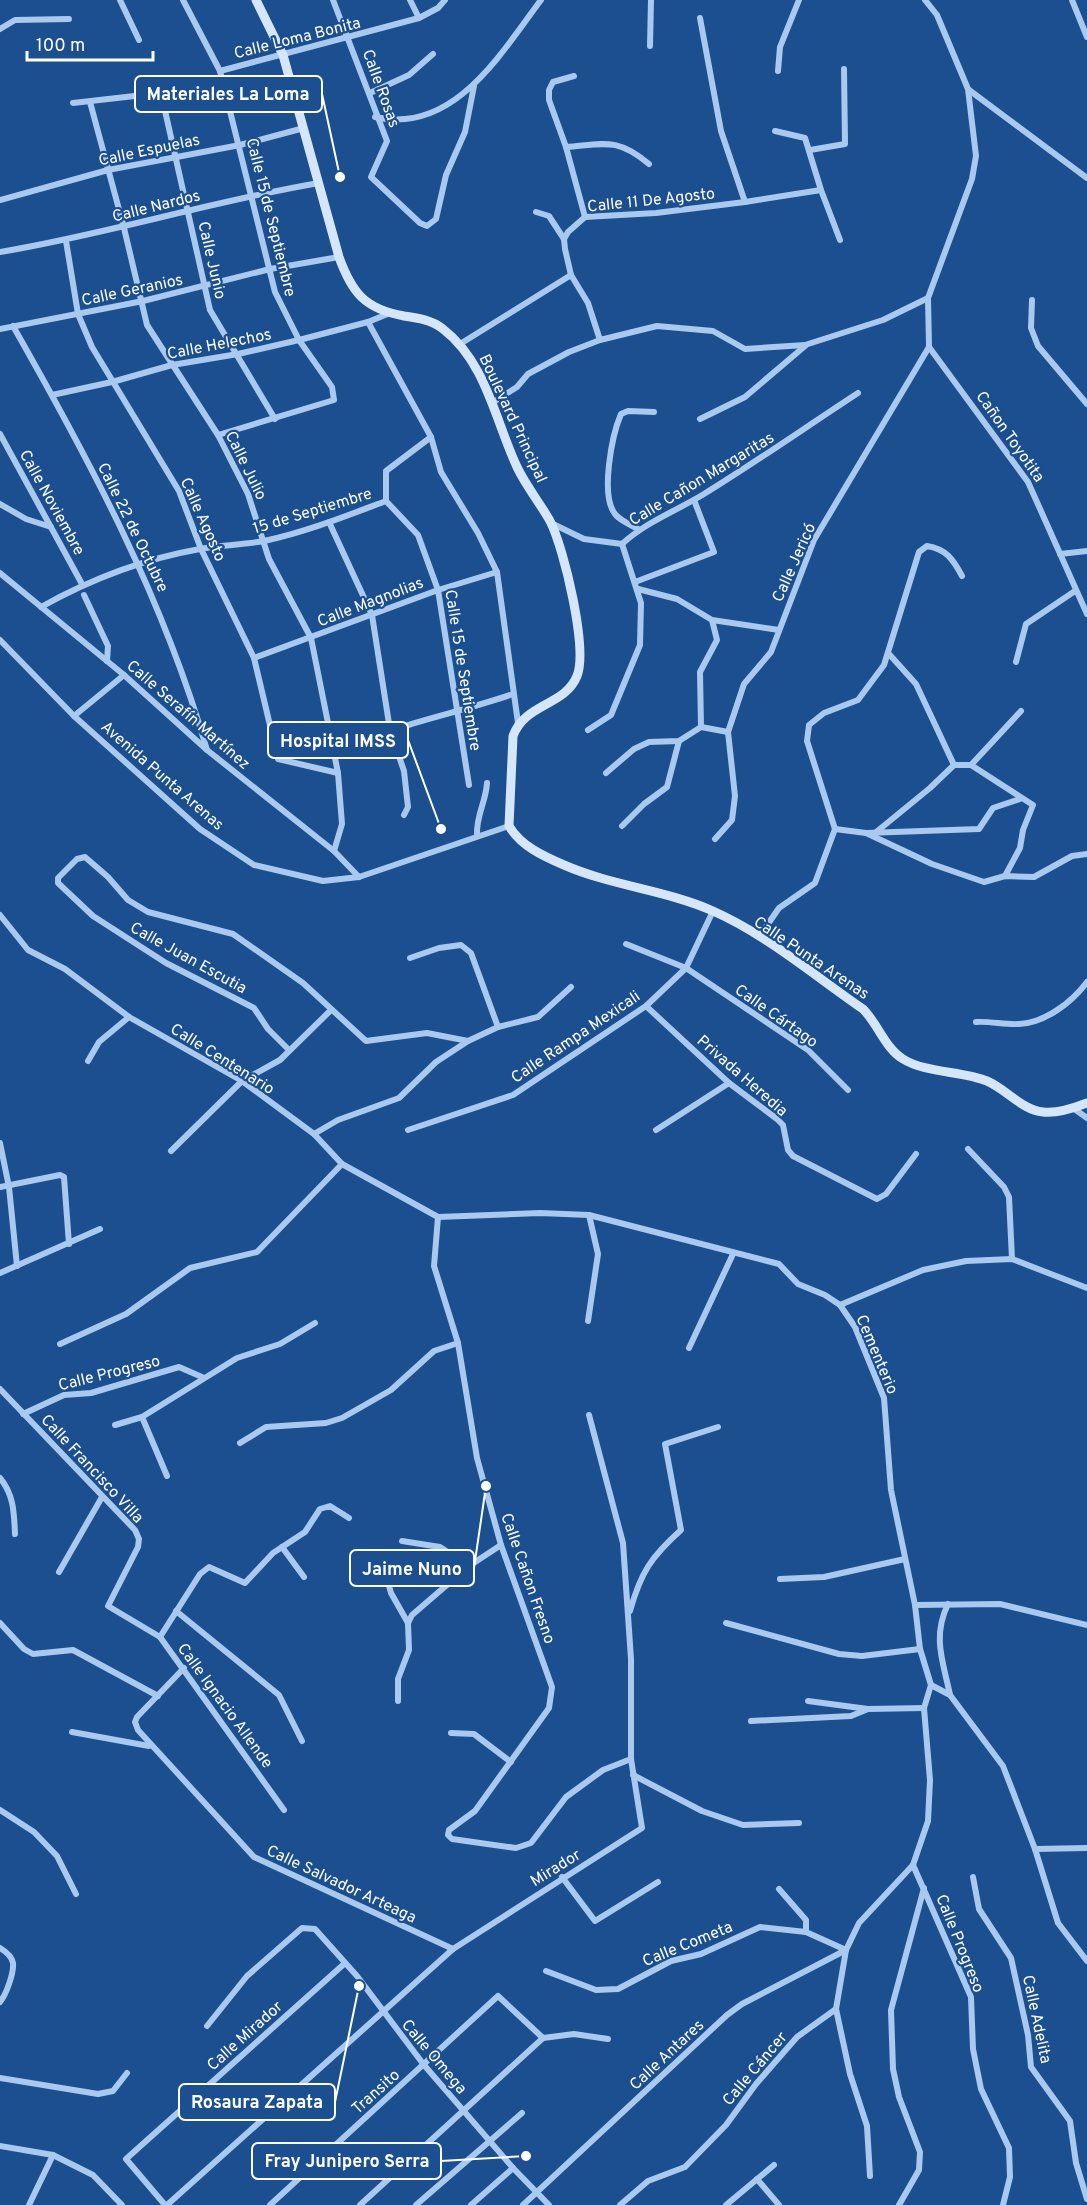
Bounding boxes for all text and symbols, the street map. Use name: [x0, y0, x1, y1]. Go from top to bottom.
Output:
street label: Calle Loma Bonita: [232, 14, 363, 64]
scale bar: [27, 24, 153, 62]
text: 100 m: [36, 35, 85, 58]
street label: Calle Rosas: [357, 47, 404, 131]
callout: Materiales La Loma: [135, 76, 322, 112]
text: Materiales La Loma: [146, 84, 310, 107]
street label: Calle Espuelas: [97, 130, 202, 171]
street label: Calle 15 de Septiembre: [241, 136, 299, 299]
street label: Calle 11 De Agosto: [586, 184, 716, 218]
street label: Calle Nardos: [110, 186, 203, 228]
street label: Calle Junio: [192, 220, 230, 301]
street label: Calle Geranios: [80, 270, 185, 311]
street label: Calle Helechos: [165, 325, 273, 365]
street label: Boulevard Principal: [474, 351, 551, 486]
street label: Cañon Toyotita: [970, 388, 1048, 487]
street label: Calle Julio: [220, 428, 271, 504]
street label: Calle Cañon Margaritas: [626, 428, 778, 531]
street label: Calle Noviembre: [14, 447, 89, 559]
street label: Calle 22 de Octubre: [92, 460, 172, 596]
street label: Calle Agosto: [175, 475, 230, 565]
street label: 15 de Septiembre: [251, 484, 375, 540]
street label: Calle Jericó: [769, 520, 821, 605]
street label: Calle Magnolias: [315, 573, 427, 632]
street label: Calle 15 de Septiembre: [439, 588, 485, 752]
street label: Calle Serafín Martínez: [122, 656, 254, 775]
street label: Avenida Punta Arenas: [96, 718, 227, 835]
callout: Hospital IMSS: [268, 722, 408, 758]
text: Hospital IMSS: [280, 731, 396, 754]
street label: Calle Punta Arenas: [749, 913, 872, 1005]
street label: Calle Juan Escutia: [126, 918, 250, 999]
street label: Calle Cártago: [730, 981, 821, 1053]
street label: Calle Rampa Mexicali: [508, 987, 645, 1088]
street label: Calle Centenario: [166, 1020, 278, 1100]
street label: Privada Heredia: [692, 1032, 791, 1122]
street label: Cementerio: [850, 1312, 902, 1398]
street label: Calle Progreso: [56, 1352, 163, 1396]
street label: Calle Francisco Villa: [36, 1411, 147, 1528]
street label: Calle Cañon Fresno: [495, 1511, 559, 1647]
callout: Jaime Nuno: [350, 1550, 474, 1586]
text: Jaime Nuno: [362, 1559, 462, 1582]
street label: Calle Ignacio Allende: [172, 1640, 277, 1773]
street label: Calle Salvador Arteaga: [263, 1841, 419, 1928]
street label: Mirador: [527, 1845, 585, 1892]
street label: Calle Progreso: [930, 1892, 988, 1996]
street label: Calle Cometa: [640, 1918, 736, 1972]
street label: Calle Adelita: [1017, 1973, 1055, 2065]
street label: Calle Mirador: [203, 1997, 287, 2076]
street label: Calle Omega: [396, 2016, 471, 2099]
street label: Calle Antares: [626, 2016, 709, 2095]
street label: Calle Cáncer: [719, 2028, 792, 2110]
street label: Transito: [348, 2066, 405, 2119]
callout: Rosaura Zapata: [179, 2084, 335, 2120]
text: Rosaura Zapata: [191, 2092, 323, 2115]
callout: Fray Junipero Serra: [252, 2143, 441, 2179]
text: Fray Junipero Serra: [264, 2151, 430, 2174]

